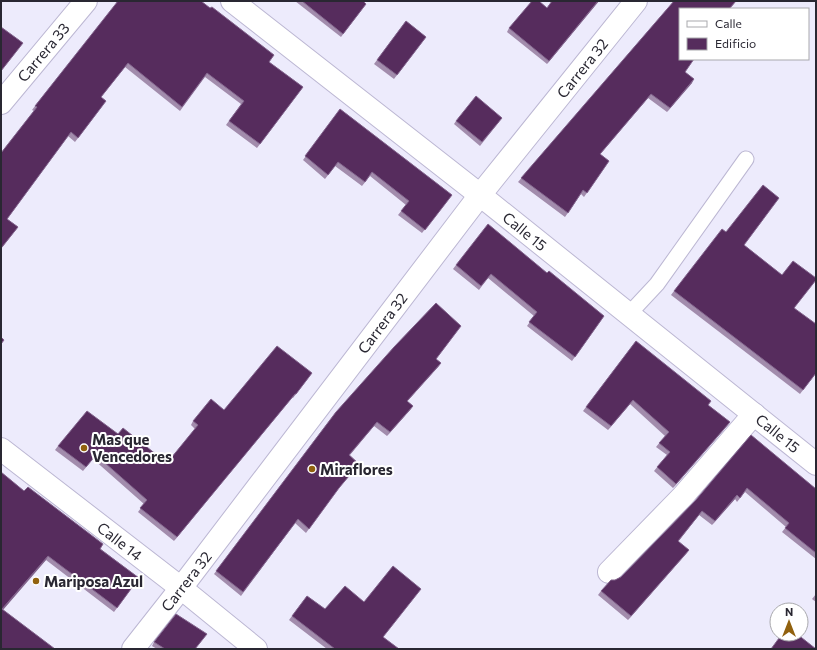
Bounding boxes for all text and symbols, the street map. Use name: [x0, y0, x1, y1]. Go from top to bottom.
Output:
legend: [679, 8, 809, 60]
text: Calle: [715, 16, 742, 30]
street label: Carrera 33: [13, 19, 73, 85]
street label: Carrera 32: [553, 35, 611, 101]
text: Edificio: [715, 36, 756, 50]
street label: Calle 15: [499, 208, 551, 254]
street label: Carrera 32: [353, 289, 411, 357]
street label: Calle 15: [752, 410, 804, 456]
place label: Mas que Vencedores: [92, 430, 172, 465]
marker: Mas que Vencedores: [79, 443, 89, 453]
place label: Miraflores: [320, 460, 393, 478]
marker: Miraflores: [307, 464, 317, 474]
street label: Calle 14: [94, 518, 146, 564]
street label: Carrera 32: [157, 547, 215, 615]
place label: Mariposa Azul: [44, 572, 143, 590]
marker: Mariposa Azul: [31, 576, 41, 586]
north arrow: [769, 602, 809, 642]
text: N: [785, 605, 793, 618]

